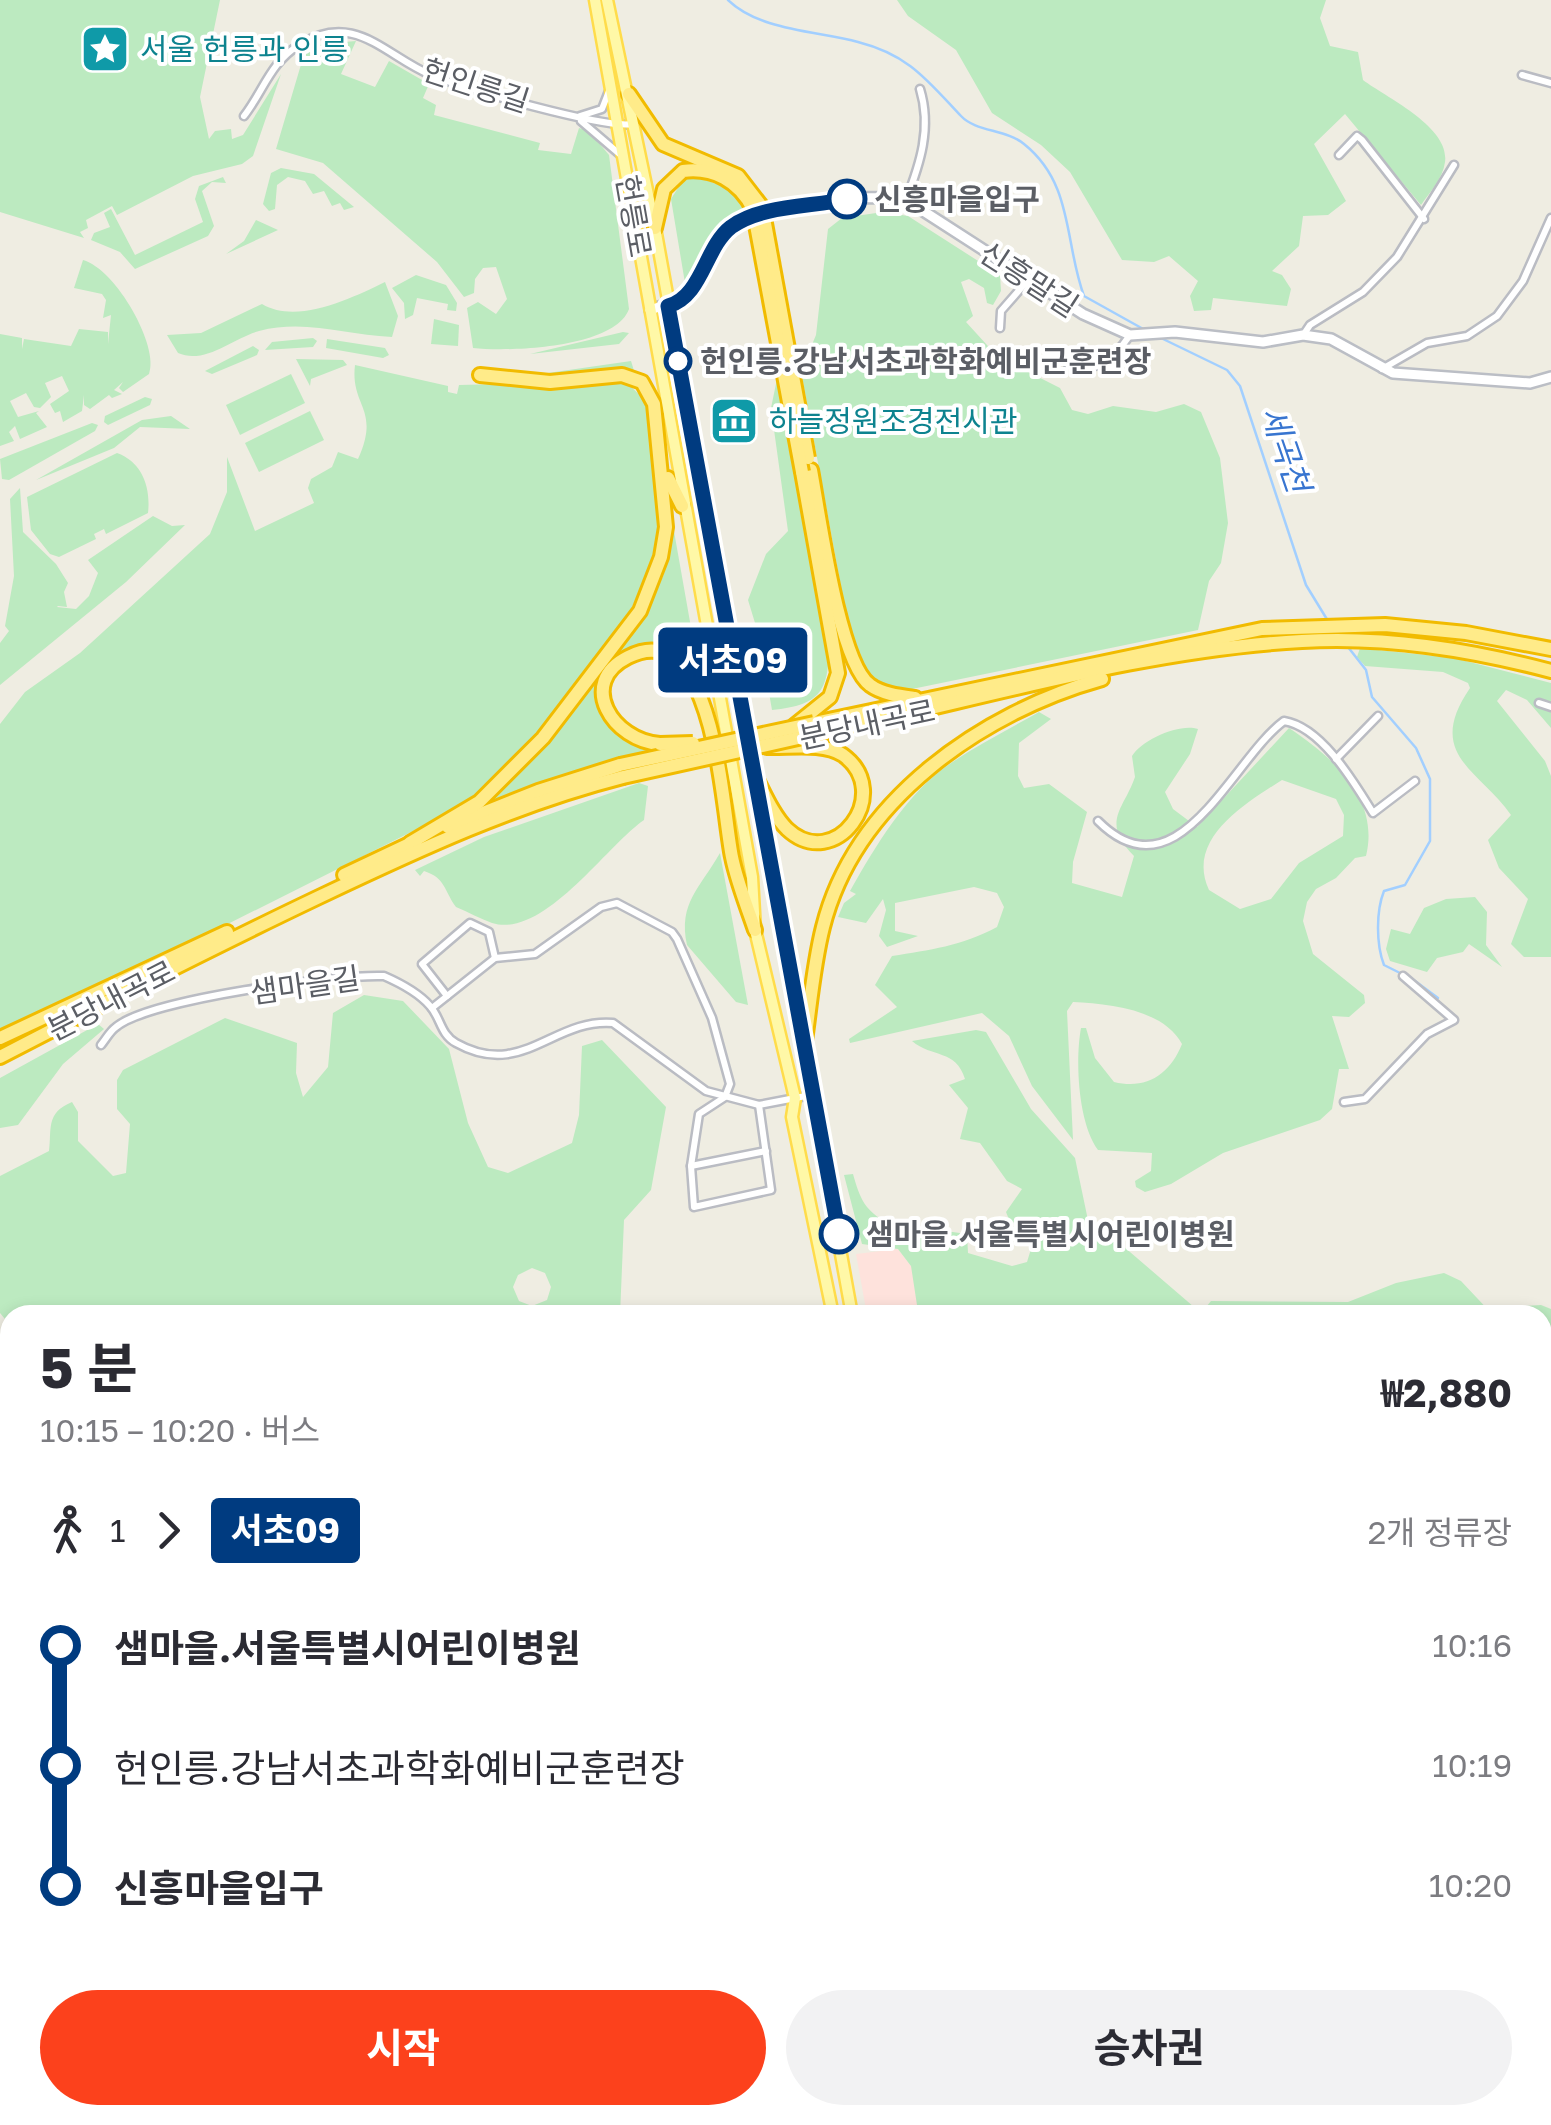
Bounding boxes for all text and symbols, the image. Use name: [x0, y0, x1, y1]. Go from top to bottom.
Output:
place icon: 서울 헌릉과 인릉: [79, 23, 131, 75]
place label: 서울 헌릉과 인릉: [140, 31, 348, 67]
street label: 헌인릉길: [418, 51, 534, 119]
street label: 헌릉로: [609, 172, 659, 260]
marker: 신흥마을입구: [828, 180, 866, 218]
place label: 신흥마을입구: [874, 181, 1040, 217]
street label: 신흥말길: [973, 234, 1085, 324]
place label: 헌인릉.강남서초과학화예비군훈련장: [700, 343, 1152, 379]
marker: 헌인릉.강남서초과학화예비군훈련장: [665, 348, 691, 374]
museum icon: 하늘정원조경전시관: [708, 395, 760, 447]
water label: 세곡천: [1254, 401, 1319, 500]
place label: 하늘정원조경전시관: [769, 403, 1017, 439]
line badge: 서초09: [663, 628, 803, 692]
text: 서초09: [678, 639, 788, 681]
street label: 분당내곡로: [796, 692, 938, 756]
street label: 분당내곡로: [41, 953, 181, 1047]
street label: 샘마을길: [248, 959, 362, 1011]
marker: 샘마을.서울특별시어린이병원: [820, 1215, 858, 1253]
place label: 샘마을.서울특별시어린이병원: [866, 1216, 1234, 1252]
text: 5 분: [40, 1334, 138, 1400]
text: ₩2,880: [1381, 1370, 1512, 1415]
text: 10:15 – 10:20 · 버스: [40, 1411, 320, 1449]
icon: walk: [40, 1503, 95, 1558]
icon: forward: [141, 1503, 196, 1558]
text: 서초09: [231, 1509, 340, 1551]
text: 1: [110, 1511, 126, 1549]
text: 2개 정류장: [1368, 1513, 1512, 1551]
text: 샘마을.서울특별시어린이병원: [114, 1625, 581, 1670]
text: 10:16: [1432, 1626, 1512, 1664]
text: 헌인릉.강남서초과학화예비군훈련장: [114, 1745, 685, 1790]
text: 10:19: [1432, 1746, 1512, 1784]
text: 신흥마을입구: [114, 1865, 324, 1910]
text: 10:20: [1429, 1866, 1512, 1904]
button: 시작: [40, 1990, 766, 2105]
button: 승차권: [786, 1990, 1512, 2105]

